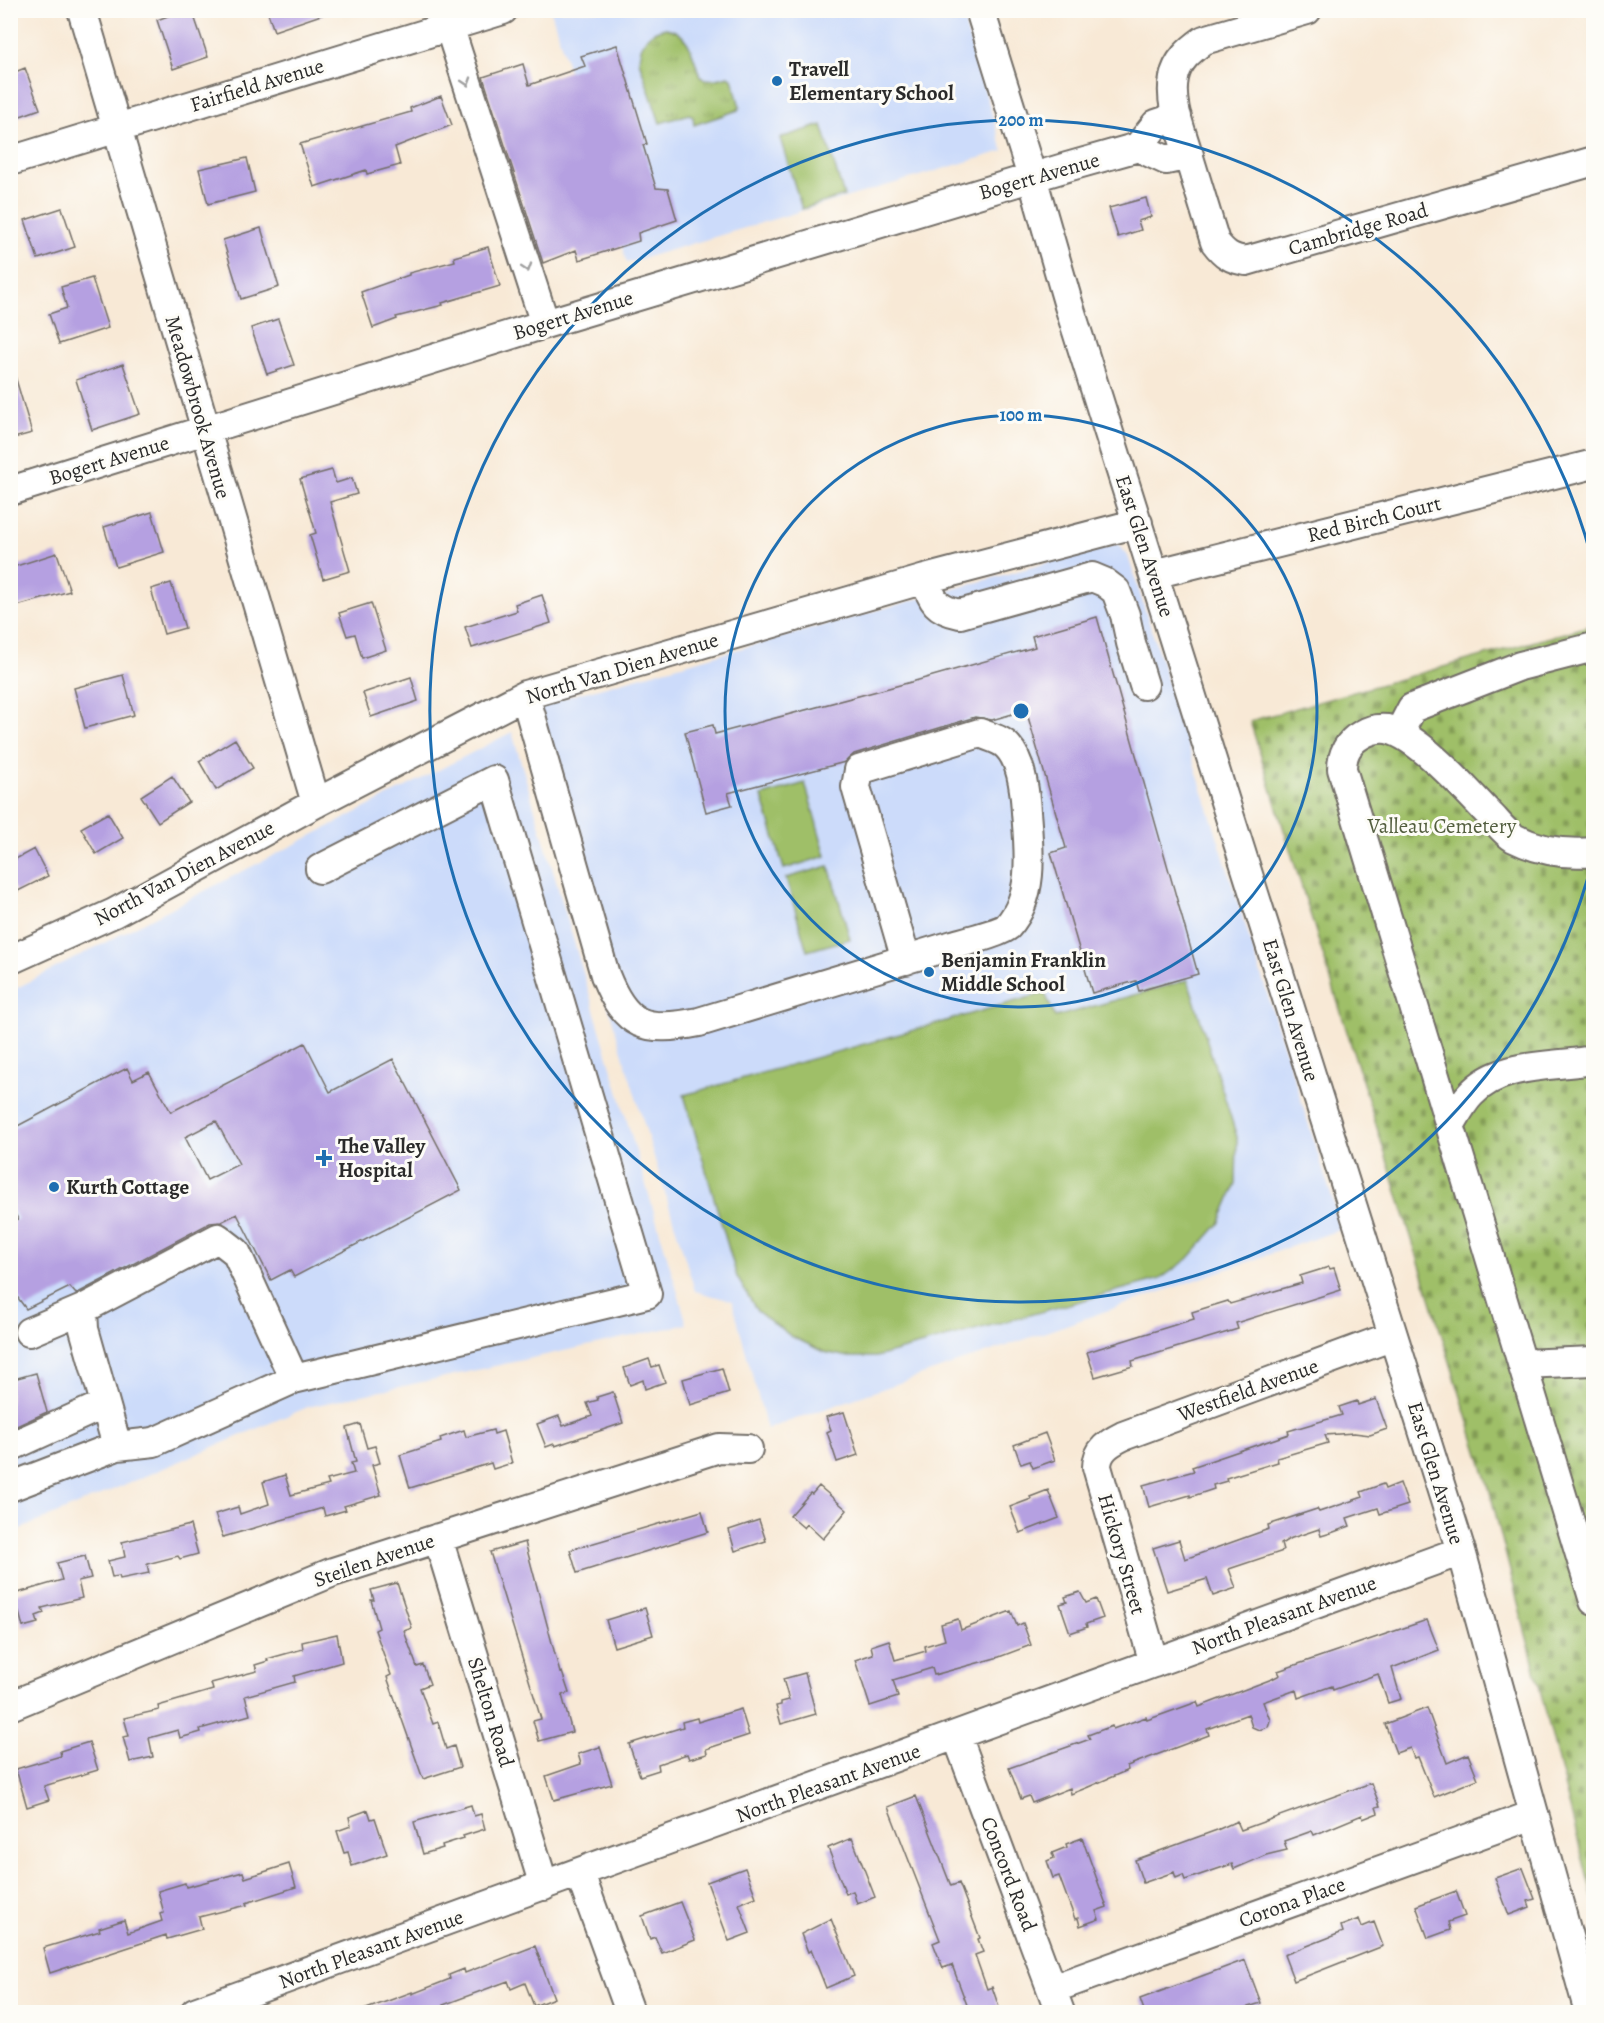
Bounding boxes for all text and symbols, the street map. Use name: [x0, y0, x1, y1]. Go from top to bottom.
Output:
street label: Fairfield Avenue: [187, 51, 327, 119]
place label: Travell Elementary School: [789, 55, 954, 107]
marker: Travell Elementary School: [770, 74, 784, 88]
one-way arrow: [460, 76, 473, 87]
text: 200 m: [998, 108, 1044, 132]
street label: Bogert Avenue: [975, 145, 1103, 207]
street label: Cambridge Road: [1285, 195, 1432, 262]
one-way arrow: [520, 262, 532, 273]
street label: Bogert Avenue: [509, 283, 637, 347]
street label: Meadowbrook Avenue: [158, 312, 238, 502]
text: 100 m: [1000, 403, 1042, 427]
street label: Bogert Avenue: [45, 428, 173, 492]
street label: East Glen Avenue: [1109, 471, 1181, 621]
street label: Red Birch Court: [1304, 489, 1444, 549]
street label: North Van Dien Avenue: [522, 625, 722, 711]
centre of rings: [1011, 701, 1031, 721]
park label: Valleau Cemetery: [1367, 812, 1517, 840]
street label: North Van Dien Avenue: [89, 814, 279, 932]
street label: East Glen Avenue: [1256, 935, 1326, 1085]
place label: Benjamin Franklin Middle School: [941, 946, 1106, 998]
marker: Benjamin Franklin Middle School: [922, 965, 936, 979]
place label: The Valley Hospital: [338, 1132, 426, 1184]
marker: The Valley Hospital: [315, 1149, 333, 1167]
place label: Kurth Cottage: [66, 1173, 190, 1201]
marker: Kurth Cottage: [47, 1180, 61, 1194]
street label: Westfield Avenue: [1173, 1352, 1322, 1429]
street label: East Glen Avenue: [1401, 1398, 1471, 1548]
street label: Hickory Street: [1091, 1490, 1153, 1618]
street label: Steilen Avenue: [310, 1526, 438, 1594]
street label: North Pleasant Avenue: [1188, 1569, 1380, 1661]
street label: Shelton Road: [461, 1654, 521, 1771]
street label: North Pleasant Avenue: [732, 1737, 924, 1829]
street label: Concord Road: [974, 1813, 1044, 1936]
street label: Corona Place: [1235, 1870, 1349, 1934]
street label: North Pleasant Avenue: [275, 1903, 467, 1995]

